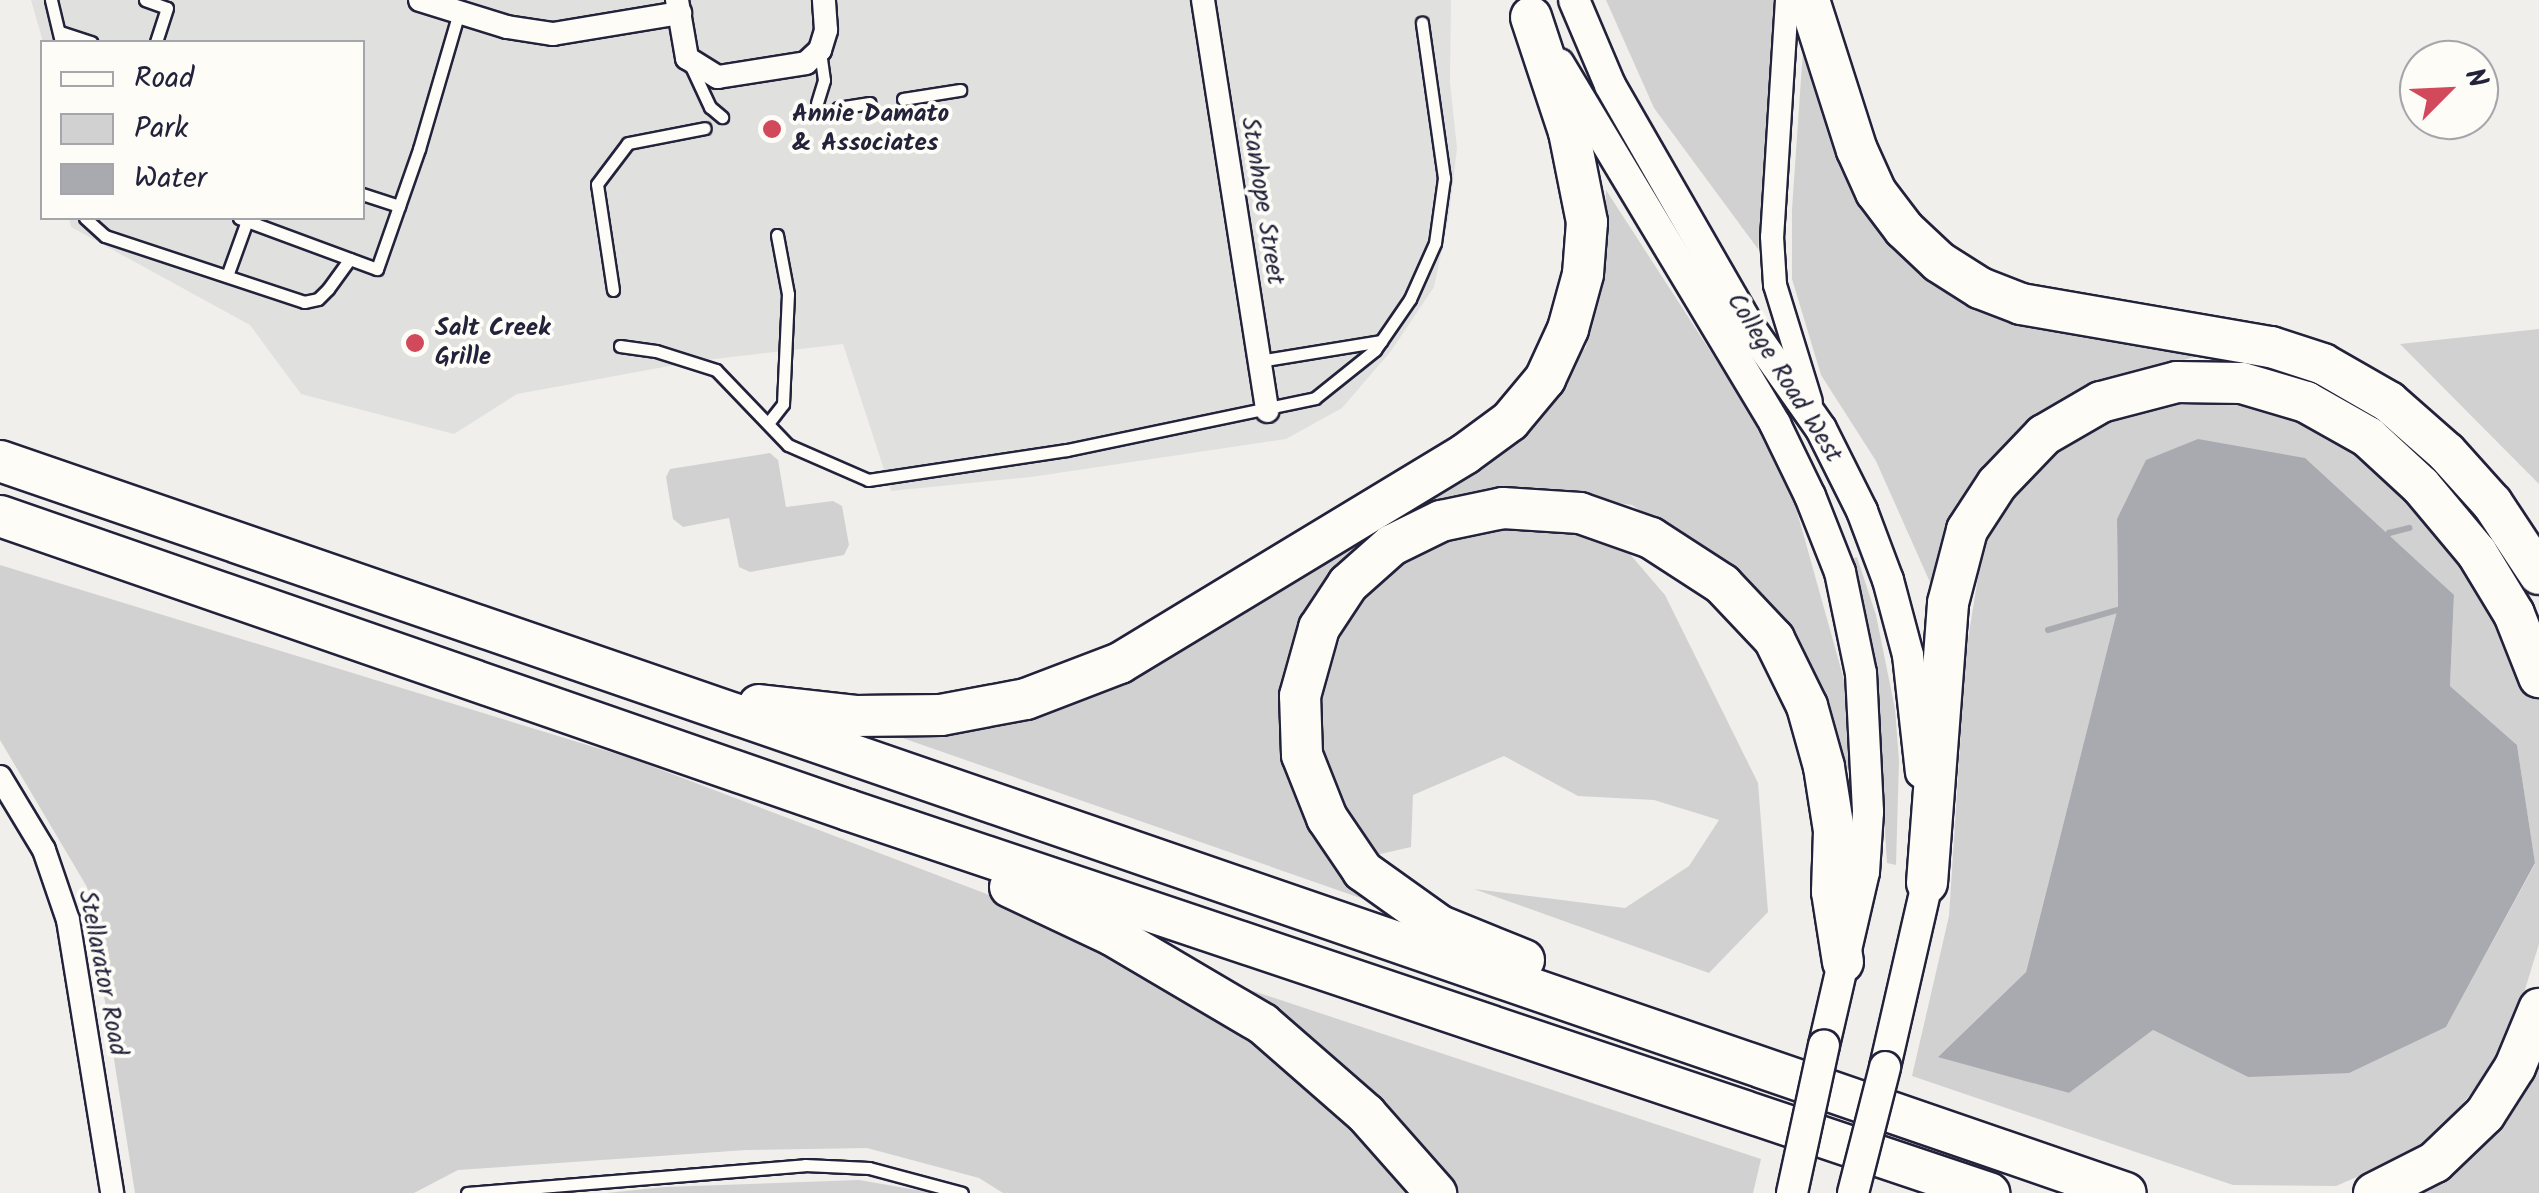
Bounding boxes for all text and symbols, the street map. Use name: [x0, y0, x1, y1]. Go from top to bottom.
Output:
legend: [40, 40, 365, 220]
north arrow: [2399, 40, 2499, 140]
text: Road: [134, 55, 194, 103]
text: N: [2451, 61, 2499, 96]
place label: Annie Damato & Associates: [792, 100, 949, 159]
text: Park: [134, 105, 188, 153]
street label: Stanhope Street: [1234, 115, 1290, 287]
marker: Annie Damato & Associates: [761, 118, 783, 140]
text: Water: [134, 155, 207, 203]
street label: College Road West: [1720, 288, 1848, 468]
place label: Salt Creek Grille: [435, 314, 550, 373]
marker: Salt Creek Grille: [404, 332, 426, 354]
street label: Stellarator Road: [71, 888, 133, 1058]

